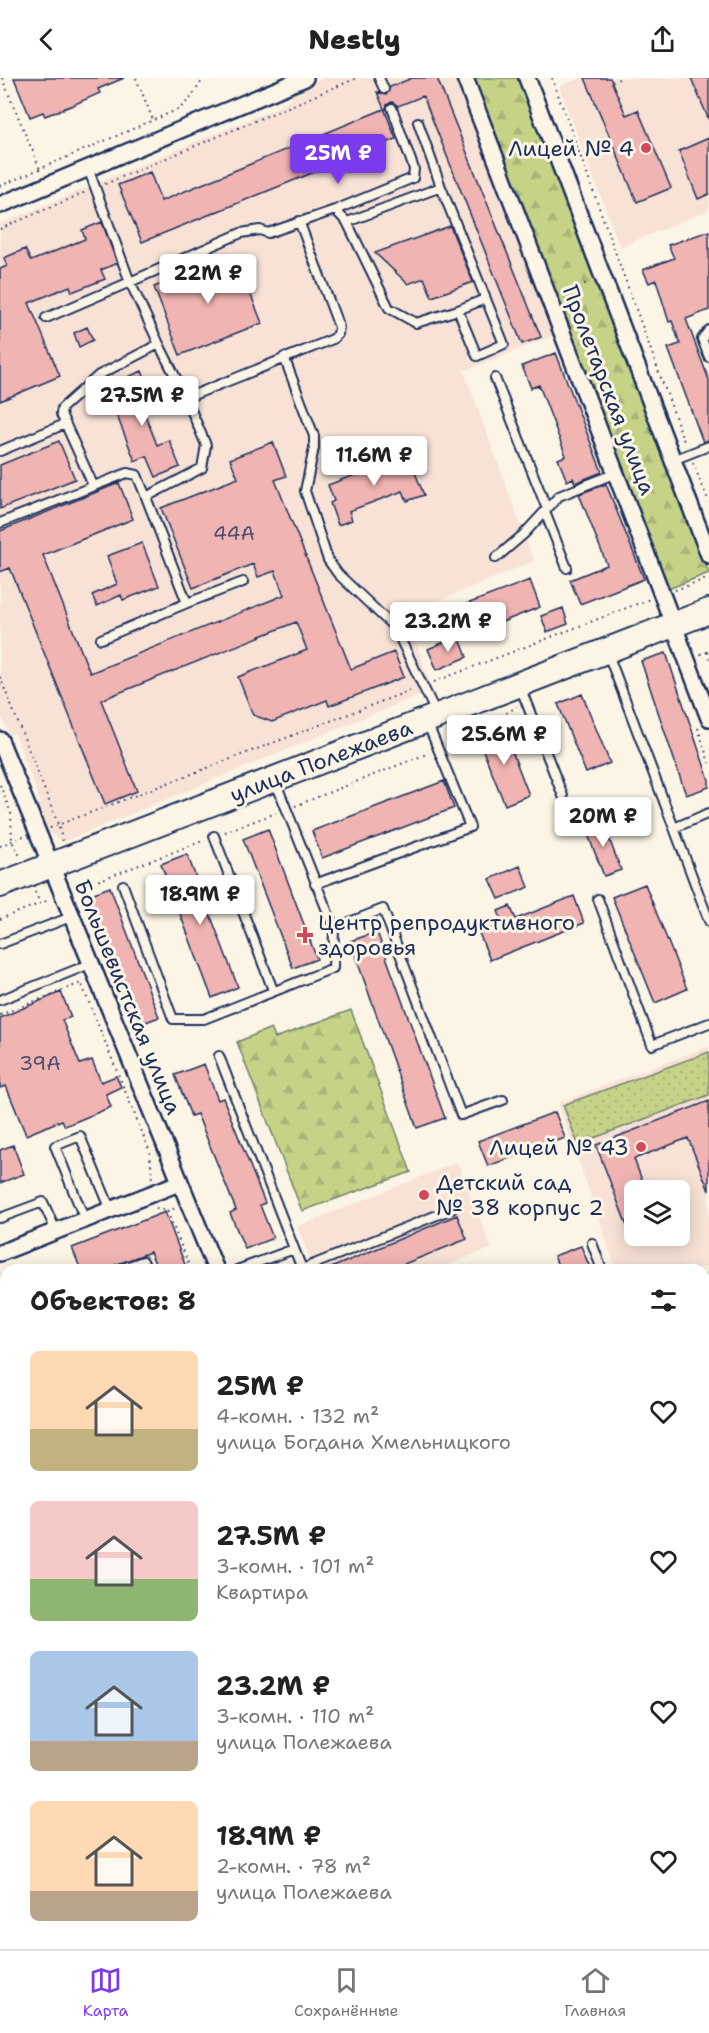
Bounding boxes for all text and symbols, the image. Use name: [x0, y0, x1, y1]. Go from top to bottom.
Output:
text: Nestly: [308, 21, 401, 58]
icon: back: [30, 23, 63, 56]
icon: share: [646, 23, 679, 56]
pin: 25M ₽: [296, 134, 380, 185]
place label: Лицей № 4: [508, 134, 634, 163]
text: 25M ₽: [304, 140, 372, 166]
marker: Лицей № 4: [639, 141, 653, 155]
pin: 22M ₽: [166, 254, 250, 305]
text: 22M ₽: [173, 260, 243, 286]
street label: Пролетарская улица: [556, 281, 662, 499]
pin: 27.5M ₽: [87, 376, 197, 427]
text: 27.5M ₽: [99, 382, 185, 408]
pin: 11.6M ₽: [319, 436, 429, 487]
text: 11.6M ₽: [335, 442, 413, 468]
house number: 44А: [213, 520, 255, 546]
pin: 23.2M ₽: [393, 602, 503, 653]
text: 23.2M ₽: [404, 608, 492, 634]
street label: улица Полежаева: [226, 713, 417, 809]
pin: 25.6M ₽: [449, 715, 559, 766]
text: 25.6M ₽: [461, 721, 547, 747]
pin: 20M ₽: [561, 797, 645, 848]
text: 20M ₽: [568, 803, 638, 829]
street label: Большевистская улица: [68, 875, 189, 1119]
pin: 18.9M ₽: [145, 875, 255, 926]
text: 18.9M ₽: [159, 881, 241, 907]
place label: Центр репродуктивного здоровья: [318, 908, 575, 962]
marker: Центр репродуктивного здоровья: [296, 926, 314, 944]
house number: 39А: [19, 1050, 61, 1076]
place label: Лицей № 43: [489, 1133, 629, 1162]
marker: Лицей № 43: [634, 1140, 648, 1154]
place label: Детский сад № 38 корпус 2: [436, 1168, 604, 1222]
map controls: [624, 1180, 690, 1246]
button: layers: [624, 1180, 690, 1246]
marker: Детский сад № 38 корпус 2: [417, 1188, 431, 1202]
text: Объектов: 8: [30, 1283, 196, 1318]
icon: filters: [647, 1284, 680, 1317]
text: 25M ₽: [216, 1368, 304, 1403]
icon: home: [78, 1375, 150, 1447]
icon: heart: [647, 1395, 680, 1428]
text: 4-комн. · 132 m²: [216, 1403, 379, 1429]
text: улица Богдана Хмельницкого: [216, 1429, 511, 1455]
text: 27.5M ₽: [216, 1518, 327, 1553]
icon: home: [78, 1525, 150, 1597]
icon: heart: [647, 1545, 680, 1578]
text: 3-комн. · 101 m²: [216, 1553, 374, 1579]
text: Квартира: [216, 1579, 308, 1605]
text: 23.2M ₽: [216, 1668, 330, 1703]
icon: home: [78, 1675, 150, 1747]
icon: heart: [647, 1695, 680, 1728]
text: 3-комн. · 110 m²: [216, 1703, 374, 1729]
text: улица Полежаева: [216, 1729, 392, 1755]
text: 18.9M ₽: [216, 1818, 321, 1853]
icon: home: [78, 1825, 150, 1897]
icon: heart: [647, 1845, 680, 1878]
text: 2-комн. · 78 m²: [216, 1853, 371, 1879]
text: улица Полежаева: [216, 1879, 392, 1905]
tab: Карта: [83, 1964, 129, 2021]
tab: Сохранённые: [294, 1964, 399, 2021]
tab: Главная: [564, 1964, 626, 2021]

